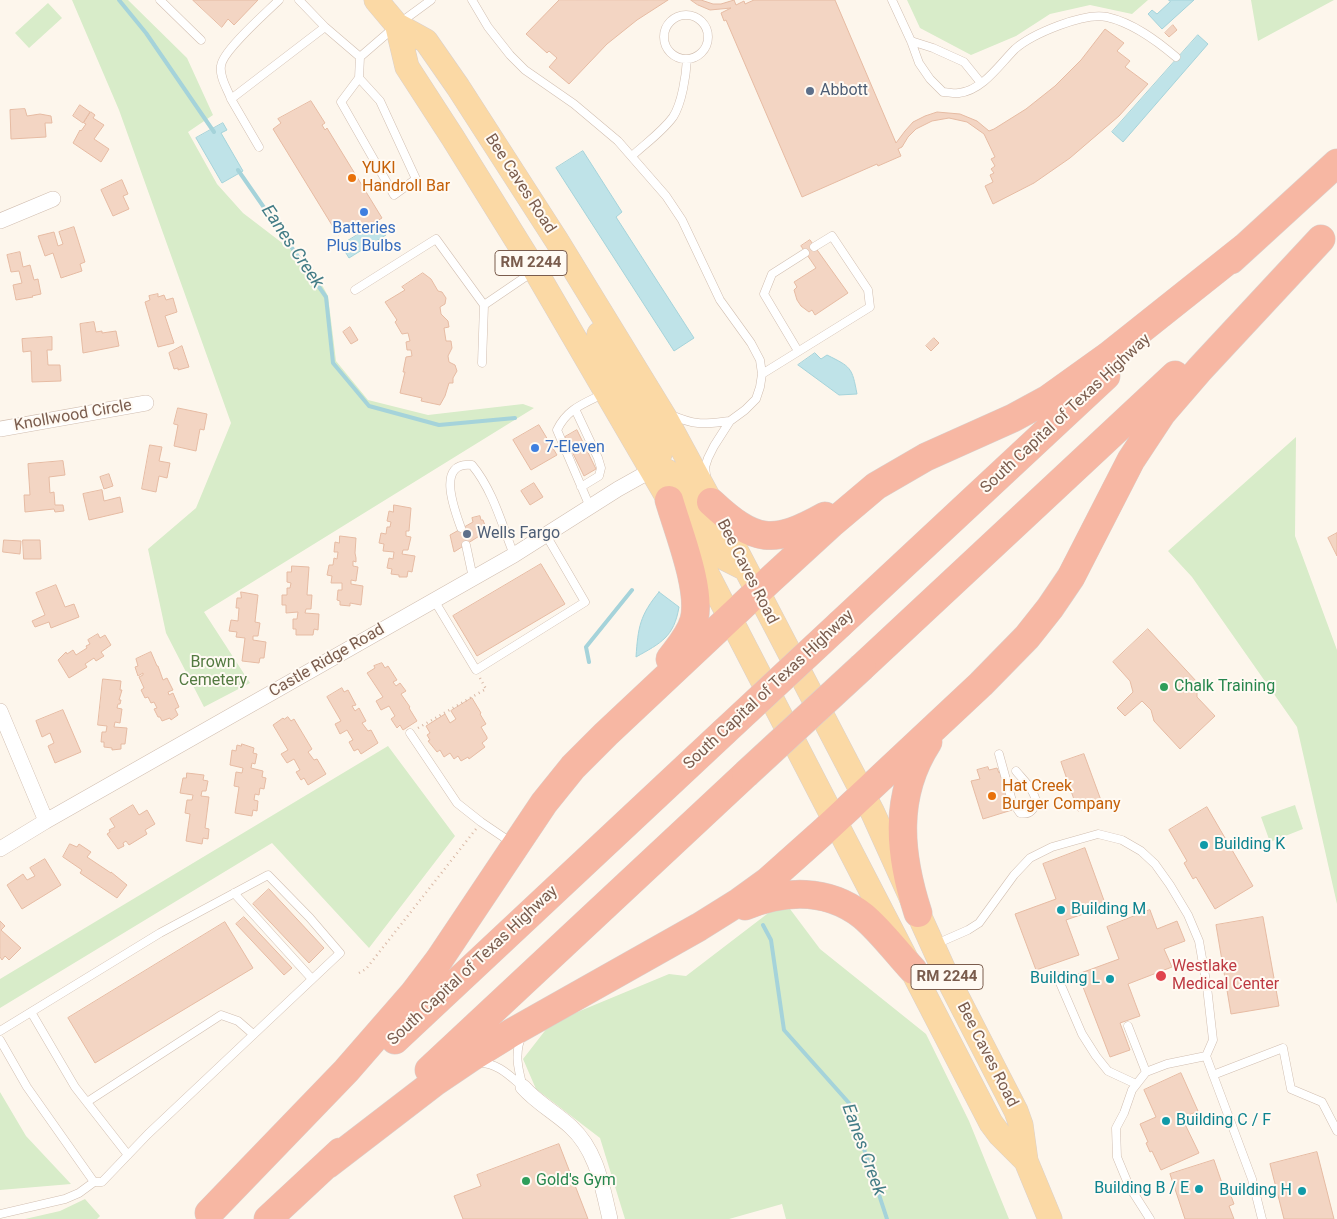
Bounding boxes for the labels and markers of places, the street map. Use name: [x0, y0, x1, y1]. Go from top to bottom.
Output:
place label: Abbott: [820, 81, 868, 101]
marker: Abbott: [804, 85, 816, 97]
place label: YUKI Handroll Bar: [362, 159, 450, 197]
marker: YUKI Handroll Bar: [346, 172, 358, 184]
marker: Batteries Plus Bulbs: [358, 206, 370, 218]
place label: Batteries Plus Bulbs: [327, 219, 401, 257]
place label: 7-Eleven: [545, 438, 605, 458]
marker: 7-Eleven: [529, 442, 541, 454]
place label: Wells Fargo: [477, 524, 560, 544]
marker: Wells Fargo: [461, 528, 473, 540]
place label: Chalk Training: [1174, 677, 1275, 697]
marker: Chalk Training: [1158, 681, 1170, 693]
place label: Hat Creek Burger Company: [1002, 777, 1121, 815]
marker: Hat Creek Burger Company: [986, 790, 998, 802]
place label: Building K: [1214, 835, 1285, 855]
marker: Building K: [1198, 839, 1210, 851]
place label: Building M: [1071, 900, 1146, 920]
marker: Building M: [1055, 904, 1067, 916]
place label: Westlake Medical Center: [1172, 957, 1279, 995]
place label: Building L: [1030, 969, 1100, 989]
marker: Westlake Medical Center: [1154, 969, 1168, 983]
marker: Building L: [1104, 973, 1116, 985]
place label: Building C / F: [1176, 1111, 1271, 1131]
marker: Building C / F: [1160, 1115, 1172, 1127]
place label: Gold's Gym: [536, 1171, 616, 1191]
marker: Gold's Gym: [520, 1175, 532, 1187]
place label: Building B / E: [1094, 1179, 1189, 1199]
place label: Building H: [1219, 1181, 1292, 1201]
marker: Building B / E: [1193, 1183, 1205, 1195]
marker: Building H: [1296, 1185, 1308, 1197]

